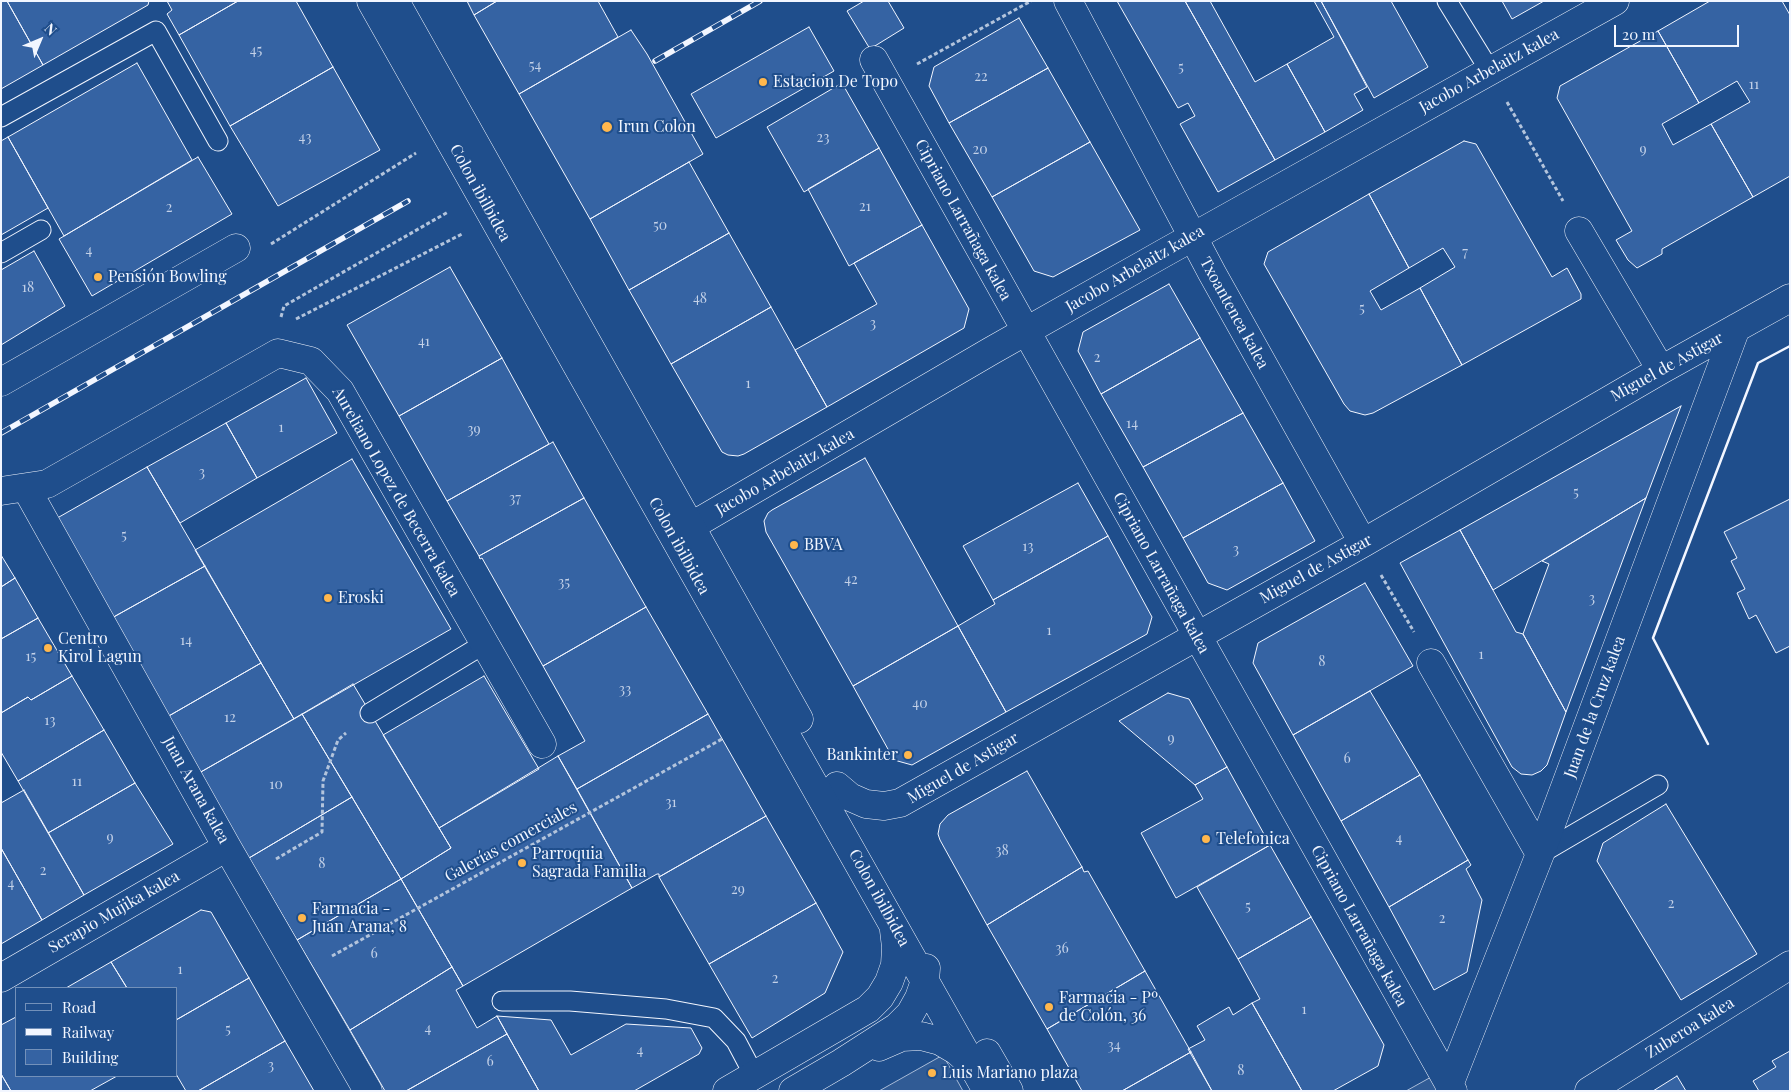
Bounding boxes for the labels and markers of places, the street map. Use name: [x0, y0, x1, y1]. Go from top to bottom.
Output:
place label: Estacion De Topo: [773, 72, 898, 92]
marker: Estacion De Topo: [757, 76, 769, 88]
place label: Irun Colon: [618, 117, 696, 137]
marker: Irun Colon: [600, 120, 614, 134]
place label: Pensión Bowling: [108, 267, 227, 287]
marker: Pensión Bowling: [92, 271, 104, 283]
place label: BBVA: [804, 535, 843, 555]
marker: BBVA: [788, 539, 800, 551]
place label: Eroski: [338, 588, 384, 608]
marker: Eroski: [322, 592, 334, 604]
place label: Centro Kirol Lagun: [58, 629, 142, 667]
marker: Centro Kirol Lagun: [42, 642, 54, 654]
place label: Bankinter: [827, 745, 898, 765]
marker: Bankinter: [902, 749, 914, 761]
place label: Telefonica: [1216, 829, 1290, 849]
marker: Telefonica: [1200, 833, 1212, 845]
place label: Parroquia Sagrada Familia: [532, 844, 646, 882]
marker: Parroquia Sagrada Familia: [516, 857, 528, 869]
place label: Farmacia - Juan Arana, 8: [312, 899, 407, 937]
marker: Farmacia - Juan Arana, 8: [296, 912, 308, 924]
place label: Farmacia - Pº de Colón, 36: [1059, 988, 1158, 1026]
marker: Farmacia - Pº de Colón, 36: [1043, 1001, 1055, 1013]
place label: Luis Mariano plaza: [942, 1063, 1078, 1083]
marker: Luis Mariano plaza: [926, 1067, 938, 1079]

